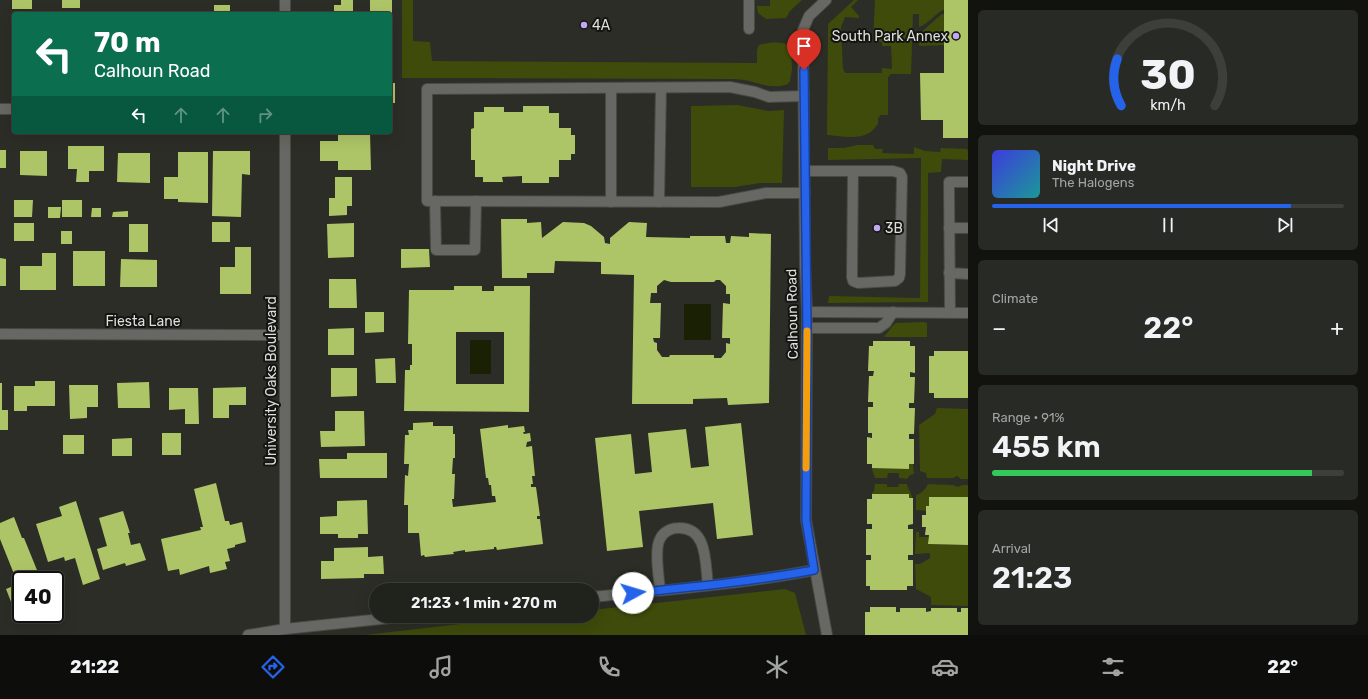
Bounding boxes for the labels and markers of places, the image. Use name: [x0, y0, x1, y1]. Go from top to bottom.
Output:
place label: 4A: [592, 17, 611, 34]
marker: 4A: [579, 20, 589, 30]
place label: South Park Annex: [832, 28, 948, 45]
pin: [787, 29, 821, 70]
marker: South Park Annex: [951, 31, 961, 41]
place label: 3B: [885, 220, 903, 237]
marker: 3B: [872, 223, 882, 233]

